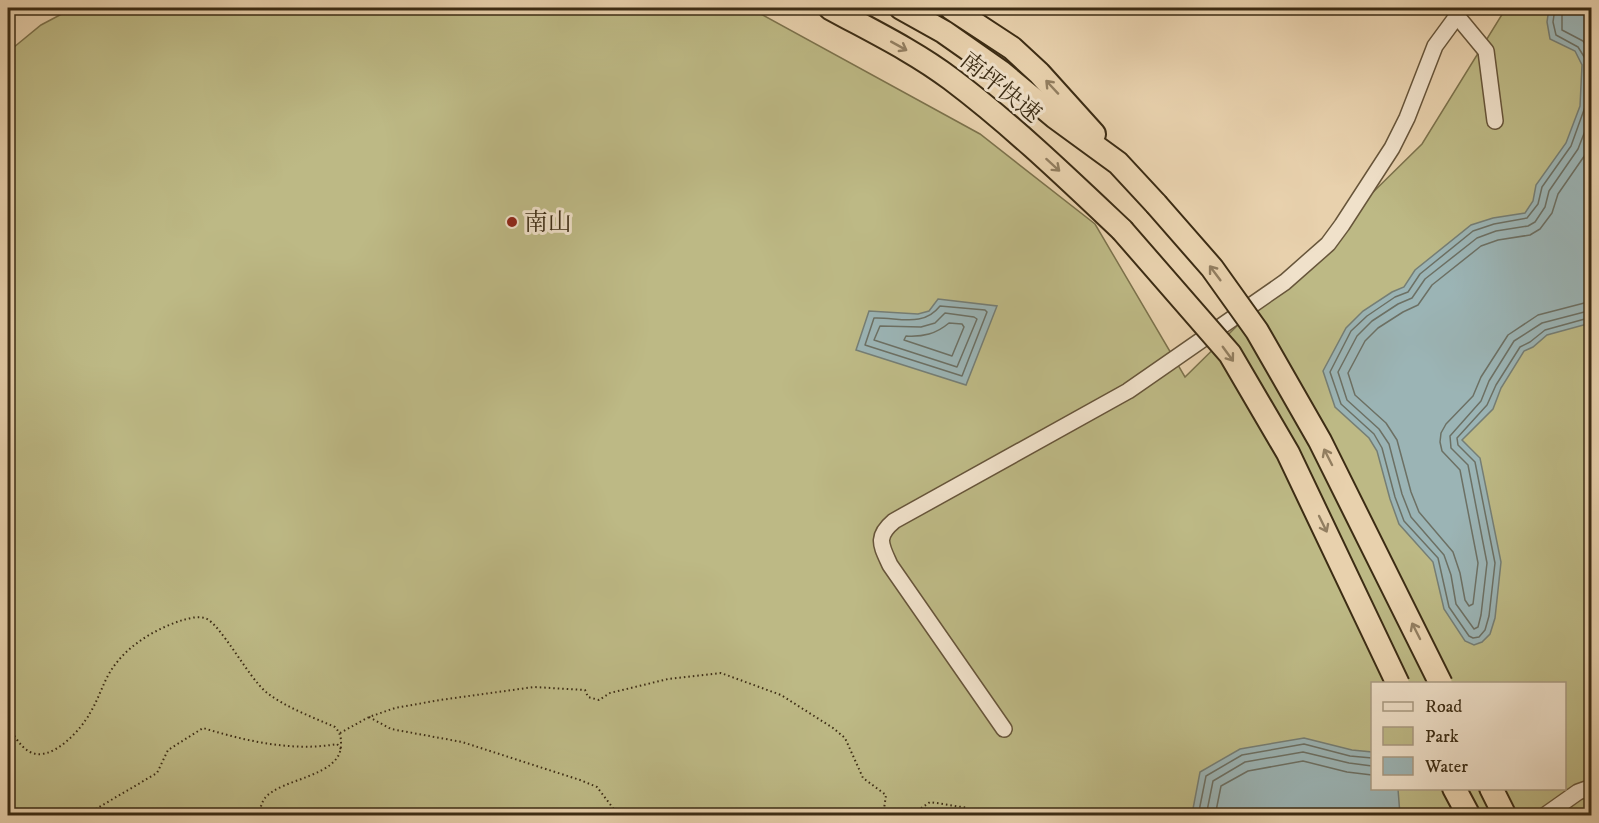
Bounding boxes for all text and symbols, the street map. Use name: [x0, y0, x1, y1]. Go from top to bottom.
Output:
one-way arrow: [890, 41, 907, 53]
street label: 南坪快速: [954, 46, 1047, 130]
one-way arrow: [1045, 79, 1059, 94]
one-way arrow: [1045, 158, 1060, 172]
place label: 南山: [524, 208, 572, 238]
marker: 南山: [505, 215, 519, 229]
one-way arrow: [1209, 265, 1222, 281]
one-way arrow: [1222, 346, 1235, 362]
one-way arrow: [1322, 448, 1333, 466]
one-way arrow: [1317, 515, 1329, 533]
one-way arrow: [1409, 622, 1421, 640]
legend: [1371, 682, 1566, 790]
text: Road: [1425, 696, 1462, 718]
text: Park: [1425, 726, 1459, 748]
text: Water: [1424, 756, 1468, 778]

